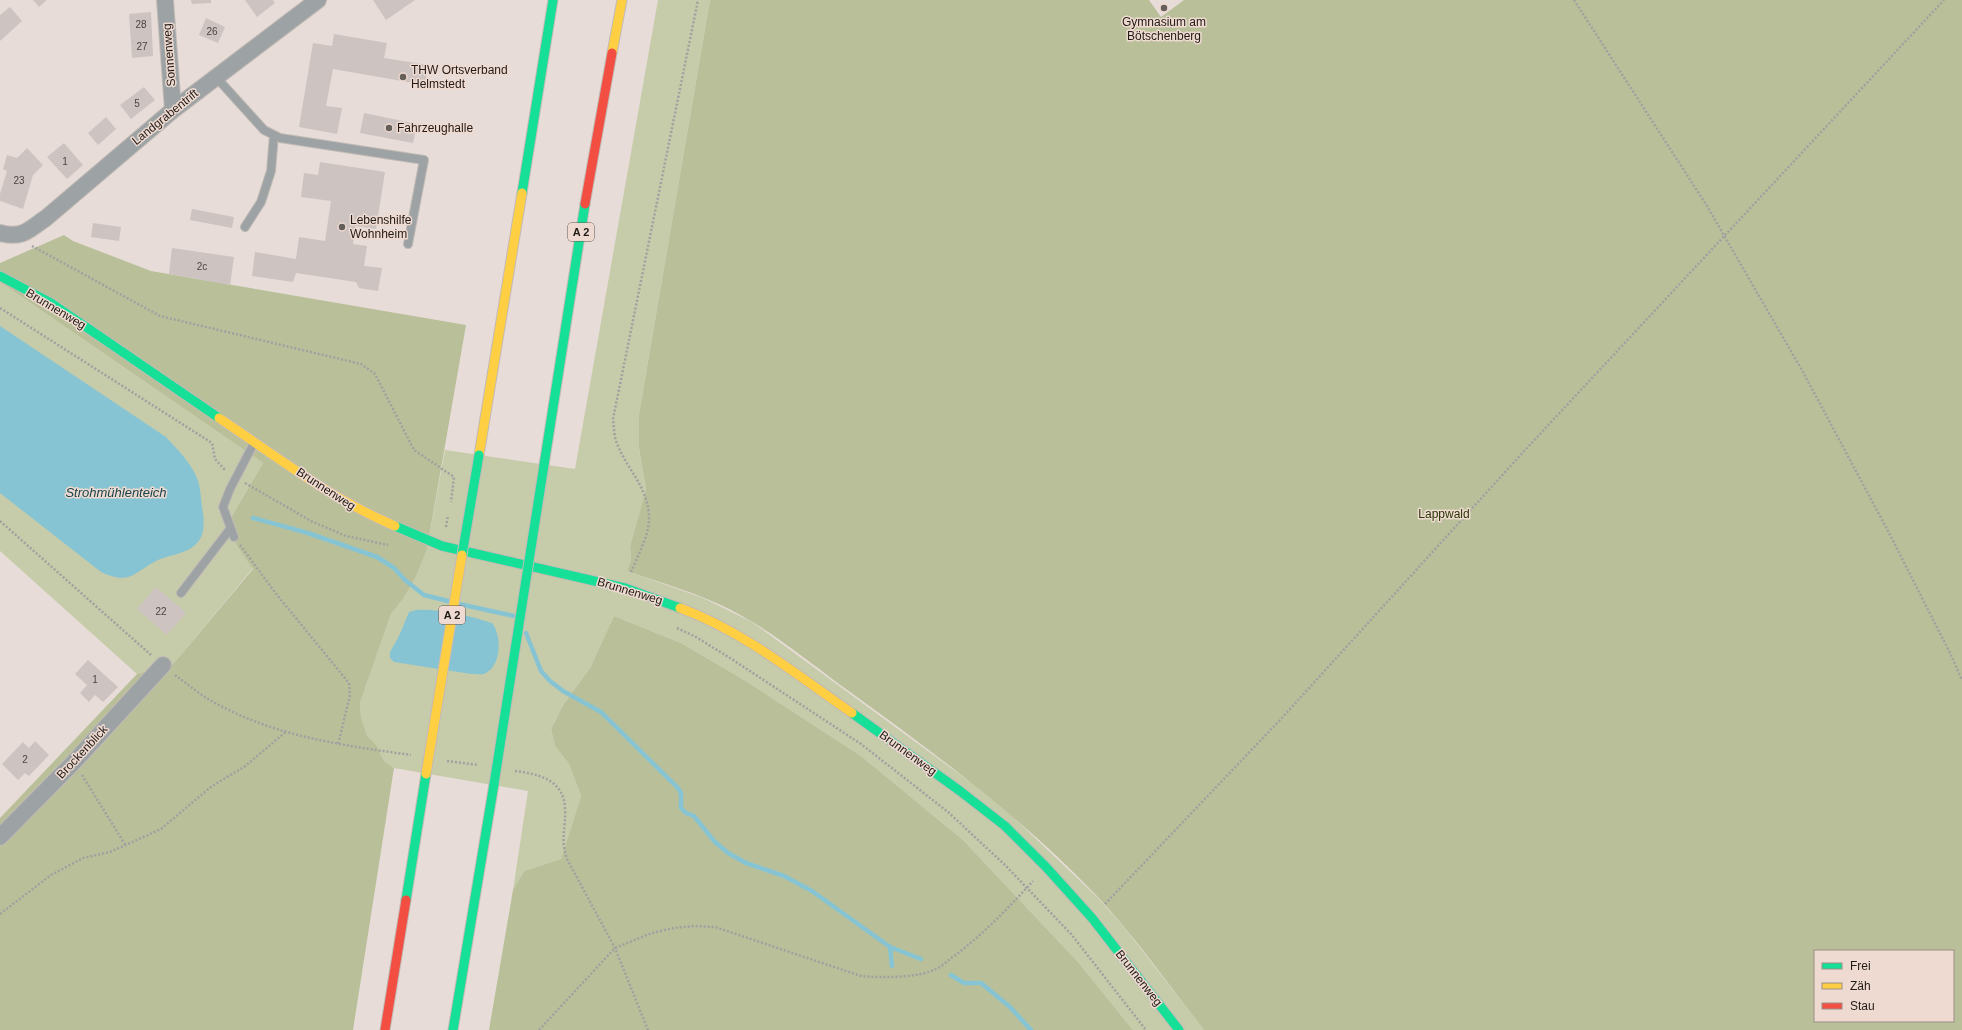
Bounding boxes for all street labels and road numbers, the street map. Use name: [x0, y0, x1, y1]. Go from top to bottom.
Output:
street label: Sonnenweg: [160, 23, 178, 87]
street label: Landgrabentrift: [129, 86, 201, 148]
road number: A 2: [568, 223, 594, 241]
street label: Brunnenweg: [24, 286, 88, 332]
street label: Brunnenweg: [294, 465, 358, 513]
street label: Brunnenweg: [596, 574, 664, 608]
road number: A 2: [439, 606, 465, 624]
street label: Brockenblick: [54, 722, 111, 782]
street label: Brunnenweg: [877, 728, 939, 778]
street label: Brunnenweg: [1113, 947, 1165, 1009]

